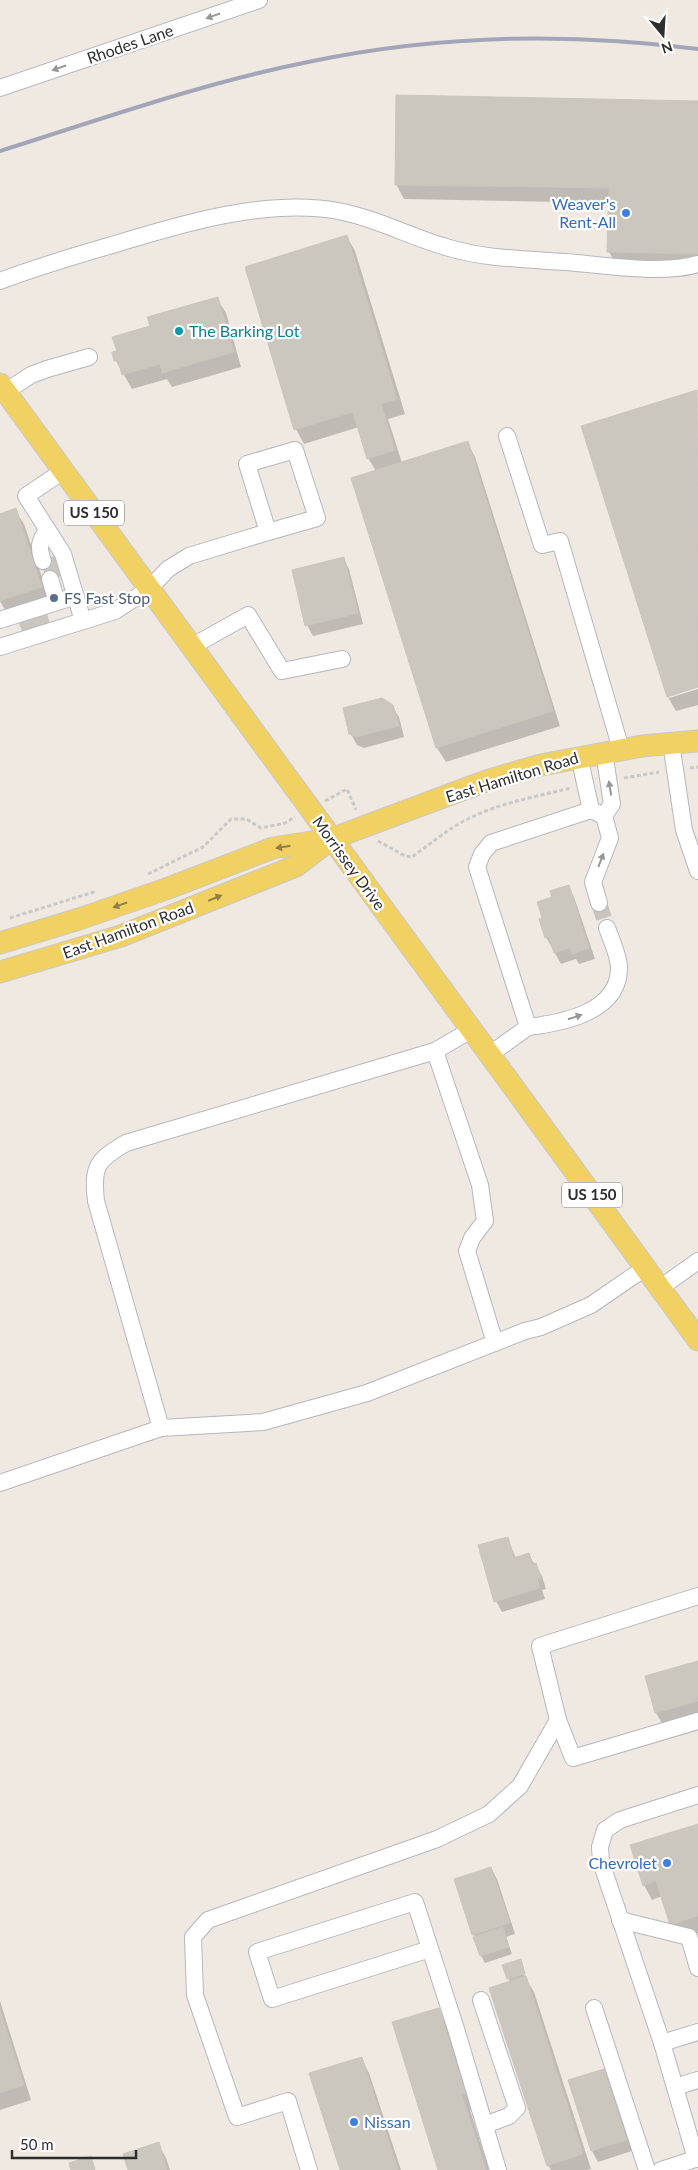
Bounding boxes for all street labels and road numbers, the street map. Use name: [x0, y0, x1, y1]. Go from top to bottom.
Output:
street label: Rhodes Lane: [84, 20, 175, 67]
road number: US 150: [64, 500, 124, 526]
street label: East Hamilton Road: [443, 747, 581, 806]
street label: Morrissey Drive: [309, 812, 390, 913]
street label: East Hamilton Road: [60, 897, 196, 962]
road number: US 150: [562, 1182, 622, 1208]

